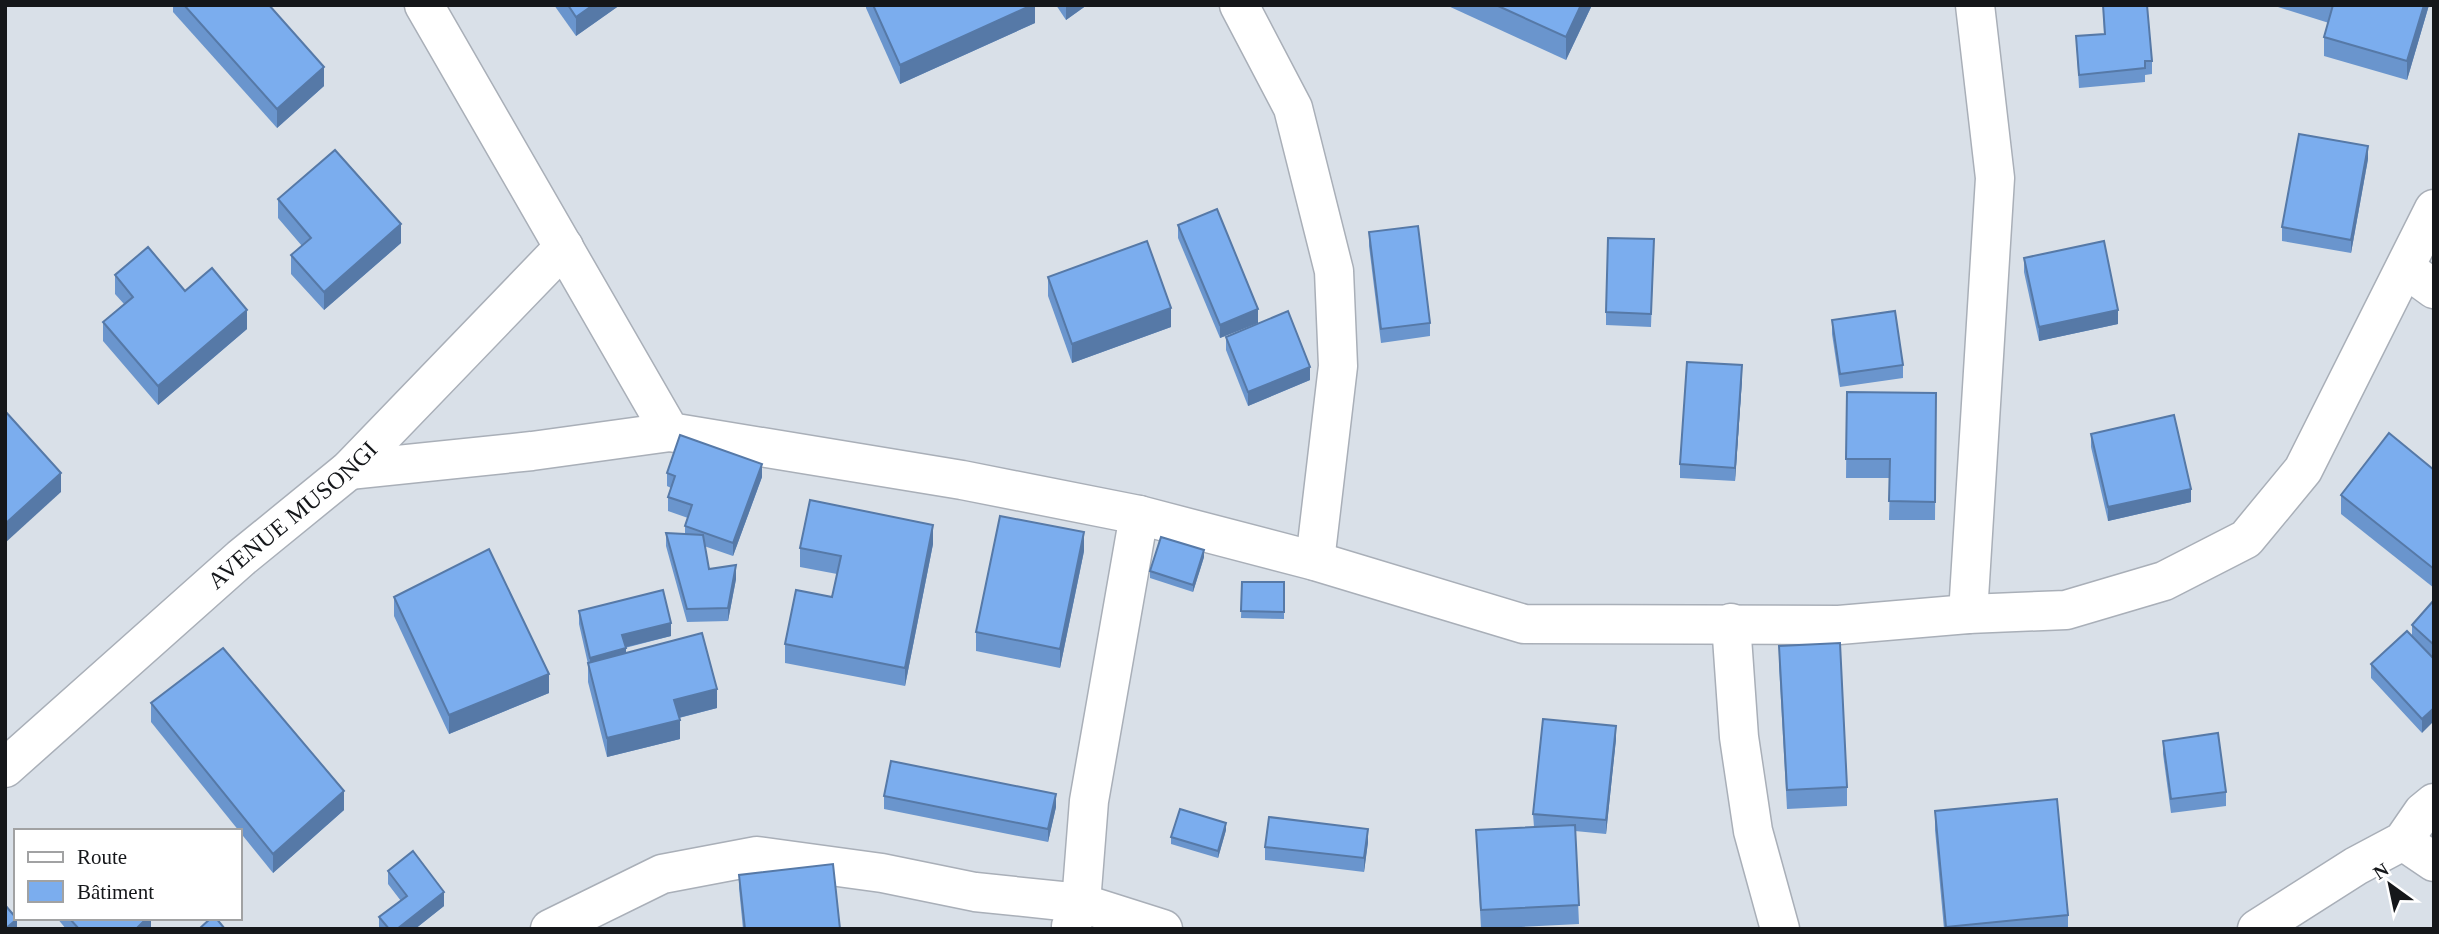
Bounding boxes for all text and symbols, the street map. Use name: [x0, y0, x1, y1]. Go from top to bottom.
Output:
street label: AVENUE MUSONGI: [203, 436, 382, 594]
legend: [14, 829, 242, 920]
text: Route: [77, 845, 127, 869]
north arrow: [2355, 850, 2425, 920]
text: N: [2370, 858, 2393, 884]
text: Bâtiment: [77, 880, 154, 904]

